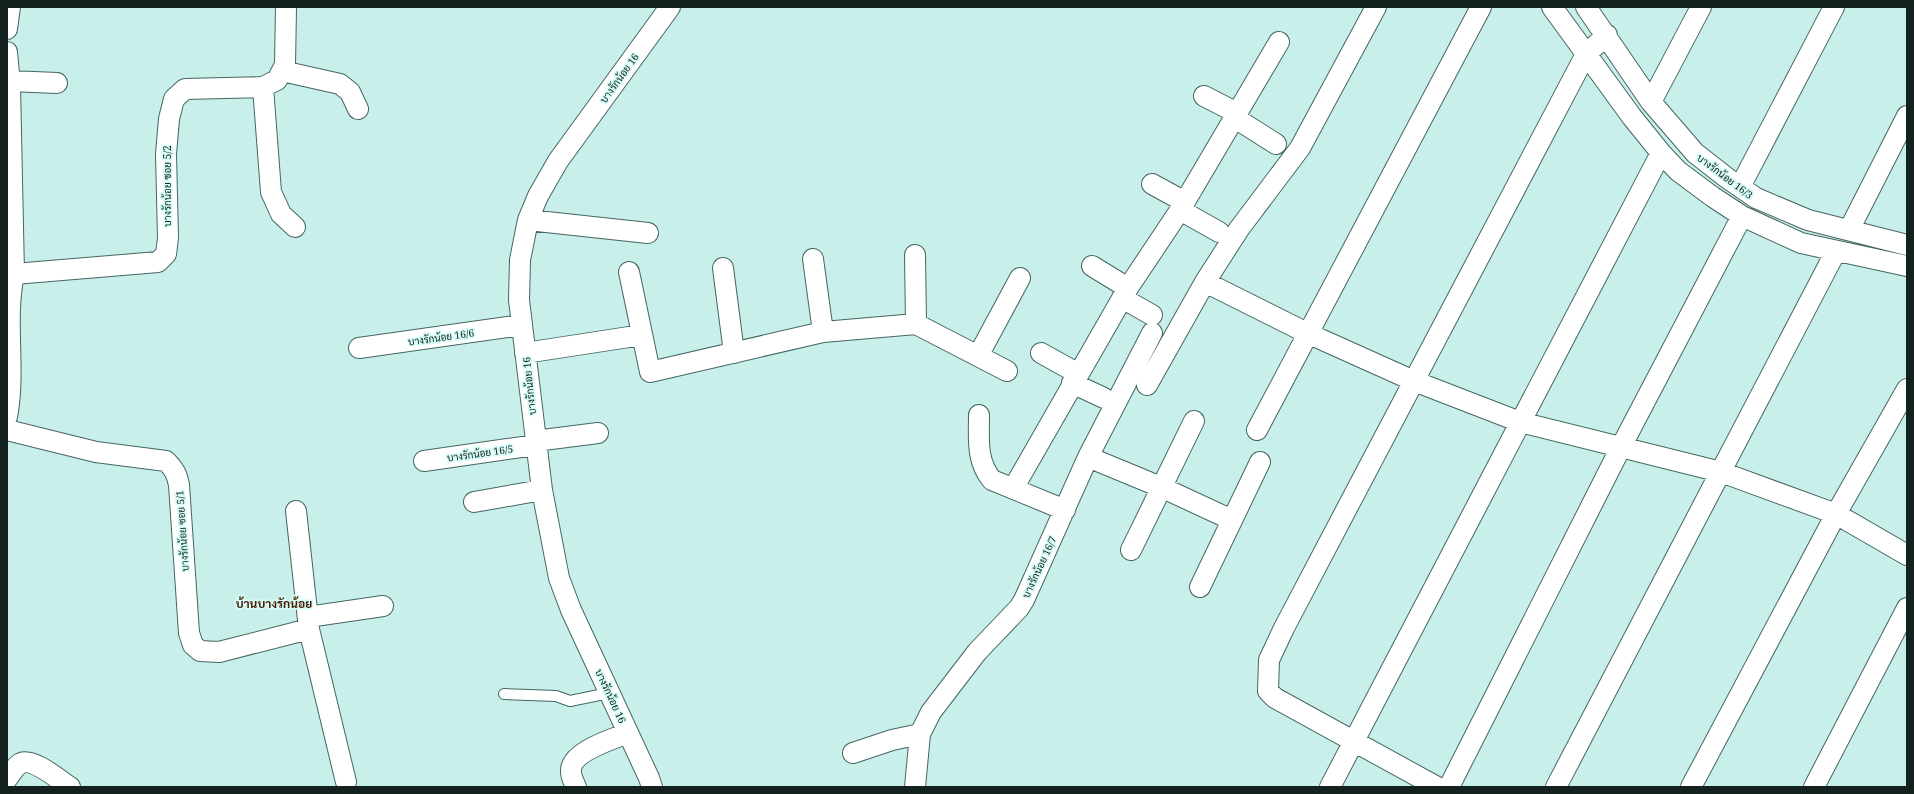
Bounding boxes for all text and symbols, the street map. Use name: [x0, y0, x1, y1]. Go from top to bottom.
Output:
street label: บางรักน้อย 16: [596, 50, 642, 106]
street label: บางรักน้อย ซอย 5/2: [160, 145, 174, 227]
street label: บางรักน้อย 16/3: [1694, 150, 1756, 202]
street label: บางรักน้อย 16/6: [407, 325, 475, 349]
street label: บางรักน้อย 16: [519, 356, 539, 416]
street label: บางรักน้อย 16/5: [446, 441, 514, 465]
street label: บางรักน้อย ซอย 5/1: [172, 490, 192, 572]
street label: บางรักน้อย 16/7: [1019, 533, 1060, 600]
district label: บ้านบางรักน้อย: [236, 595, 312, 612]
street label: บางรักน้อย 16: [592, 667, 630, 726]

